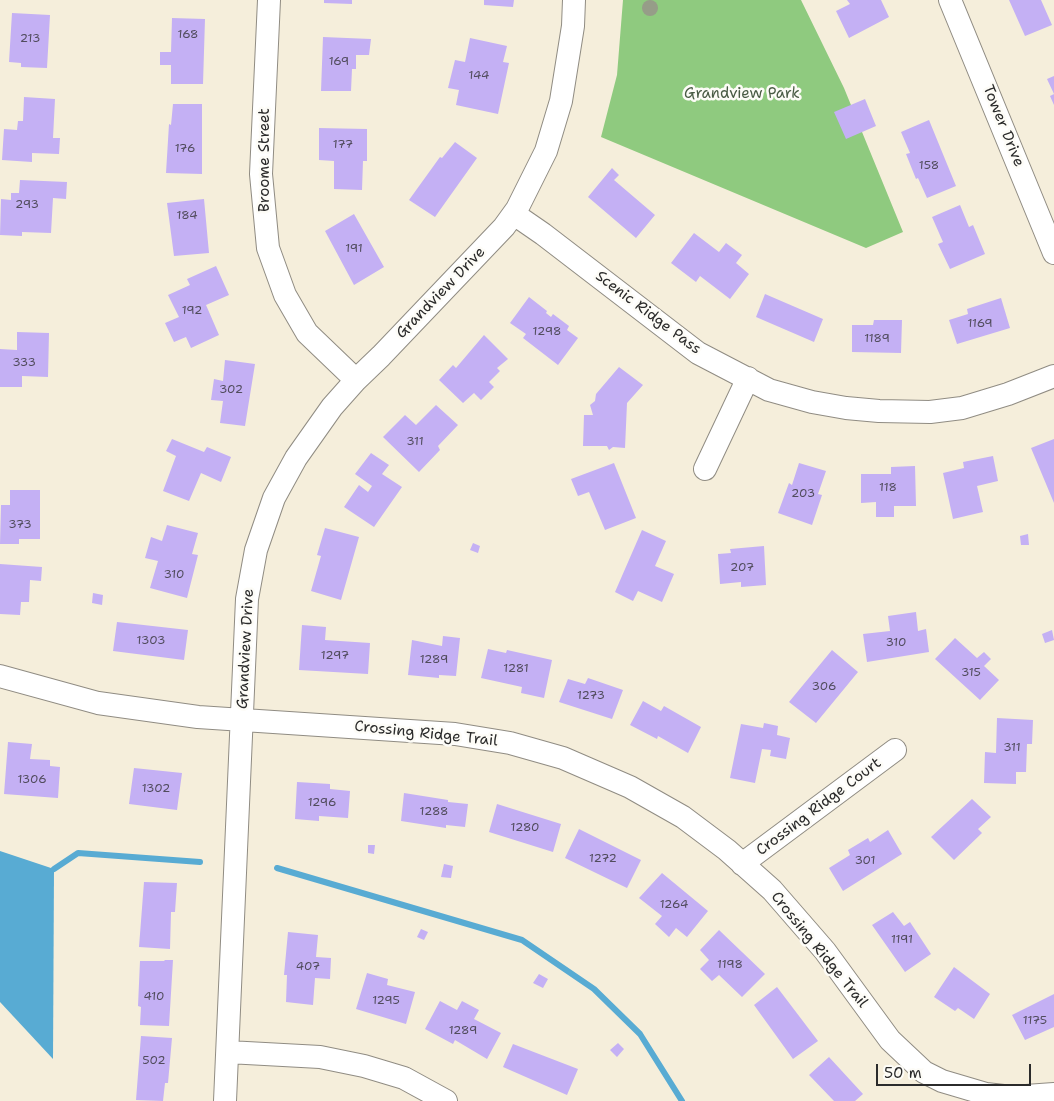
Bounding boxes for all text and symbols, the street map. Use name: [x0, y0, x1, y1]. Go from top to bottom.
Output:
house number: 168: [178, 28, 198, 42]
house number: 213: [20, 32, 40, 46]
house number: 169: [329, 55, 349, 69]
house number: 144: [469, 69, 489, 83]
street label: Tower Drive: [978, 83, 1028, 169]
park label: Grandview Park: [684, 85, 800, 103]
street label: Broome Street: [256, 108, 274, 212]
house number: 177: [333, 138, 353, 152]
house number: 176: [175, 142, 195, 156]
house number: 158: [919, 159, 939, 173]
house number: 293: [15, 198, 39, 212]
house number: 184: [176, 209, 198, 223]
house number: 191: [345, 242, 363, 256]
street label: Grandview Drive: [393, 243, 489, 343]
street label: Scenic Ridge Pass: [592, 267, 704, 359]
house number: 192: [182, 304, 202, 318]
house number: 1169: [967, 317, 993, 331]
house number: 1298: [533, 325, 561, 339]
house number: 1189: [864, 332, 890, 346]
house number: 333: [12, 356, 36, 370]
house number: 302: [219, 383, 243, 397]
house number: 311: [406, 435, 424, 449]
house number: 118: [879, 481, 897, 495]
house number: 203: [791, 487, 815, 501]
house number: 373: [8, 518, 32, 532]
house number: 207: [730, 561, 754, 575]
house number: 310: [164, 568, 184, 582]
street label: Grandview Drive: [234, 588, 258, 710]
house number: 1303: [137, 634, 165, 648]
house number: 310: [886, 636, 906, 650]
house number: 1297: [321, 649, 349, 663]
house number: 1289: [420, 653, 448, 667]
house number: 1281: [503, 662, 529, 676]
house number: 315: [961, 666, 981, 680]
house number: 306: [812, 680, 836, 694]
house number: 1273: [577, 689, 605, 703]
street label: Crossing Ridge Trail: [354, 718, 498, 750]
house number: 311: [1003, 741, 1021, 755]
street label: Crossing Ridge Court: [753, 754, 885, 860]
house number: 1306: [17, 773, 47, 787]
house number: 1302: [142, 782, 170, 796]
house number: 1296: [308, 796, 336, 810]
house number: 1288: [420, 805, 448, 819]
house number: 1280: [511, 821, 539, 835]
house number: 1272: [589, 852, 617, 866]
house number: 301: [854, 854, 876, 868]
street label: Crossing Ridge Trail: [767, 888, 871, 1012]
house number: 1264: [660, 898, 688, 912]
house number: 1191: [891, 933, 913, 947]
house number: 1198: [717, 958, 743, 972]
house number: 407: [296, 960, 320, 974]
house number: 410: [144, 990, 164, 1004]
house number: 1295: [372, 994, 400, 1008]
house number: 1175: [1023, 1014, 1047, 1028]
house number: 1289: [449, 1024, 477, 1038]
house number: 502: [142, 1054, 166, 1068]
scale bar: [879, 1054, 1034, 1086]
text: 50 m: [884, 1063, 922, 1083]

